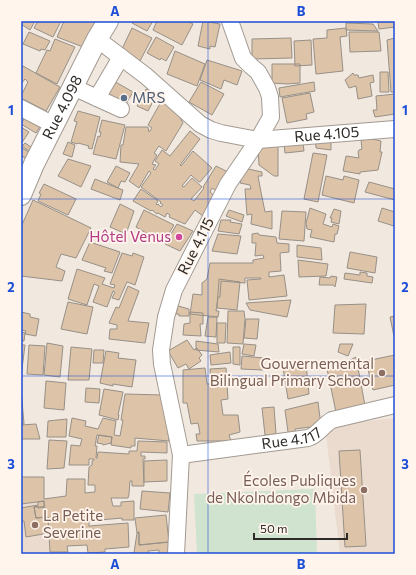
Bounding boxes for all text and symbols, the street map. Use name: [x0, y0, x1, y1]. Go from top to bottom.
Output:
text: A: [110, 3, 120, 19]
text: B: [297, 3, 306, 19]
street label: Rue 4.098: [38, 72, 85, 142]
place label: MRS: [132, 88, 165, 106]
marker: MRS: [119, 93, 129, 103]
text: 1: [8, 102, 14, 118]
text: 1: [402, 102, 408, 118]
street label: Rue 4.105: [293, 122, 360, 145]
street label: Rue 4.115: [173, 214, 217, 277]
place label: Hôtel Venus: [89, 227, 171, 245]
marker: Hôtel Venus: [174, 232, 184, 242]
text: 2: [7, 279, 15, 295]
text: 2: [401, 279, 409, 295]
place label: Gouvernemental Bilingual Primary School: [210, 354, 374, 389]
marker: Gouvernemental Bilingual Primary School: [377, 368, 387, 378]
street label: Rue 4.117: [260, 423, 325, 452]
text: 3: [7, 456, 15, 472]
text: 3: [401, 456, 409, 472]
place label: Écoles Publiques de Nkolndongo Mbida: [206, 470, 356, 506]
marker: Écoles Publiques de Nkolndongo Mbida: [359, 485, 369, 495]
place label: La Petite Severine: [43, 506, 103, 541]
scale bar: [254, 515, 347, 541]
marker: La Petite Severine: [30, 520, 40, 530]
text: 50 m: [260, 521, 288, 535]
text: A: [110, 556, 120, 572]
text: B: [297, 556, 306, 572]

